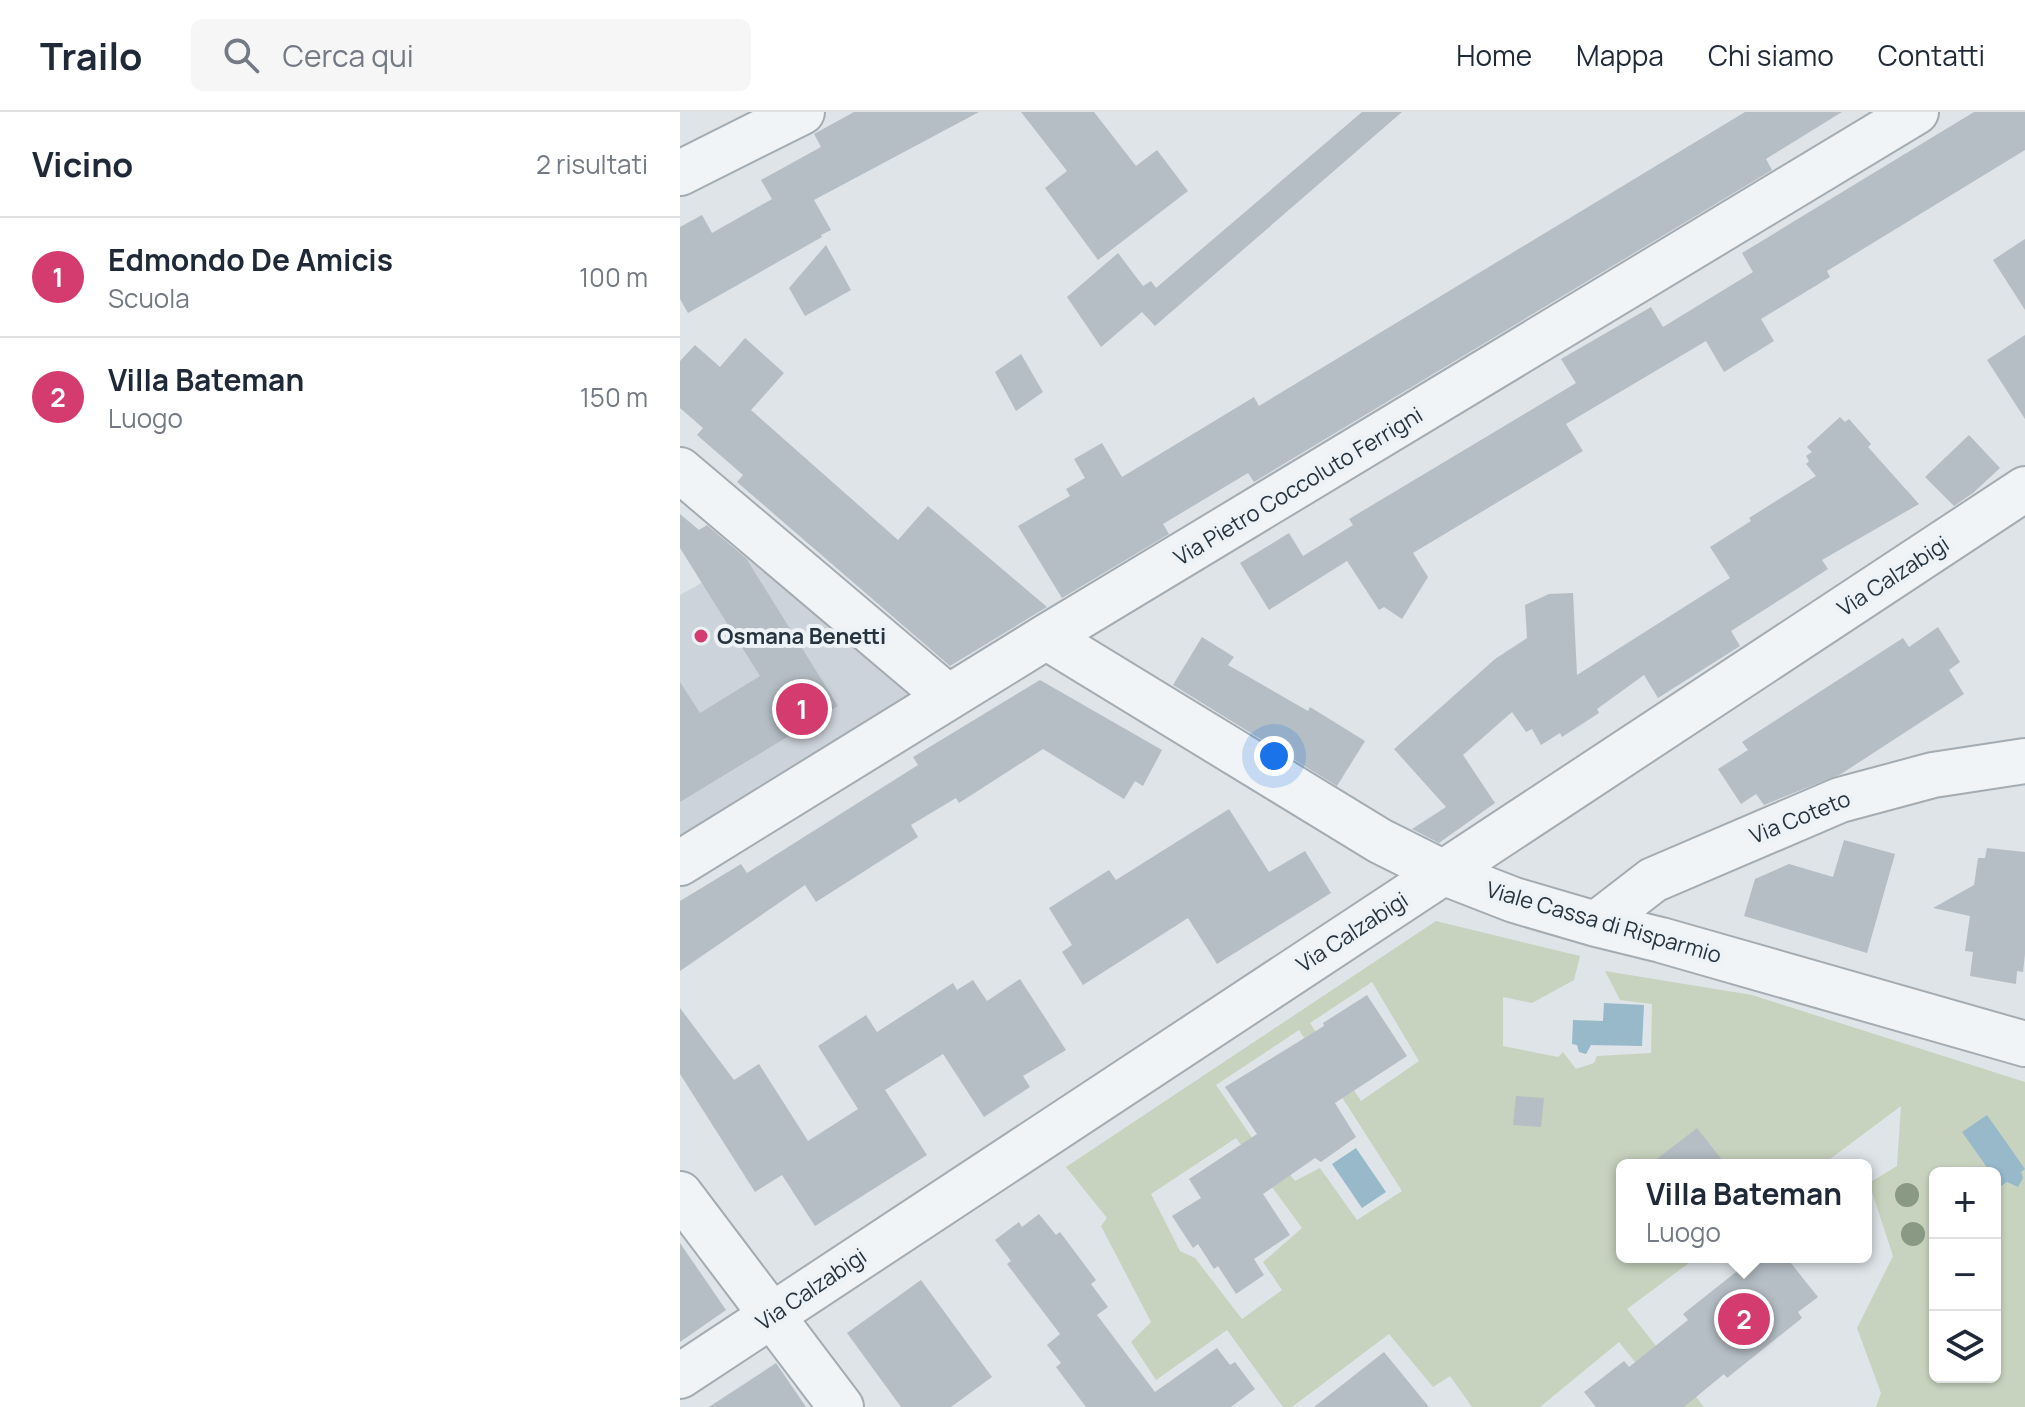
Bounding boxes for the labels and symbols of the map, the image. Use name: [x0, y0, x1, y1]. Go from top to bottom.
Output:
street label: Via Pietro Coccoluto Ferrigni: [1168, 400, 1428, 572]
street label: Via Calzabigi: [1831, 529, 1955, 623]
place label: Osmana Benetti: [717, 621, 886, 651]
marker: Osmana Benetti: [692, 627, 710, 645]
pin: 1: [776, 679, 828, 739]
your location: [1254, 736, 1294, 776]
street label: Via Coteto: [1745, 783, 1855, 851]
street label: Viale Cassa di Risparmio: [1483, 874, 1725, 970]
street label: Via Calzabigi: [1290, 885, 1414, 979]
street label: Via Calzabigi: [750, 1241, 872, 1337]
pin: 2: [1718, 1289, 1770, 1349]

